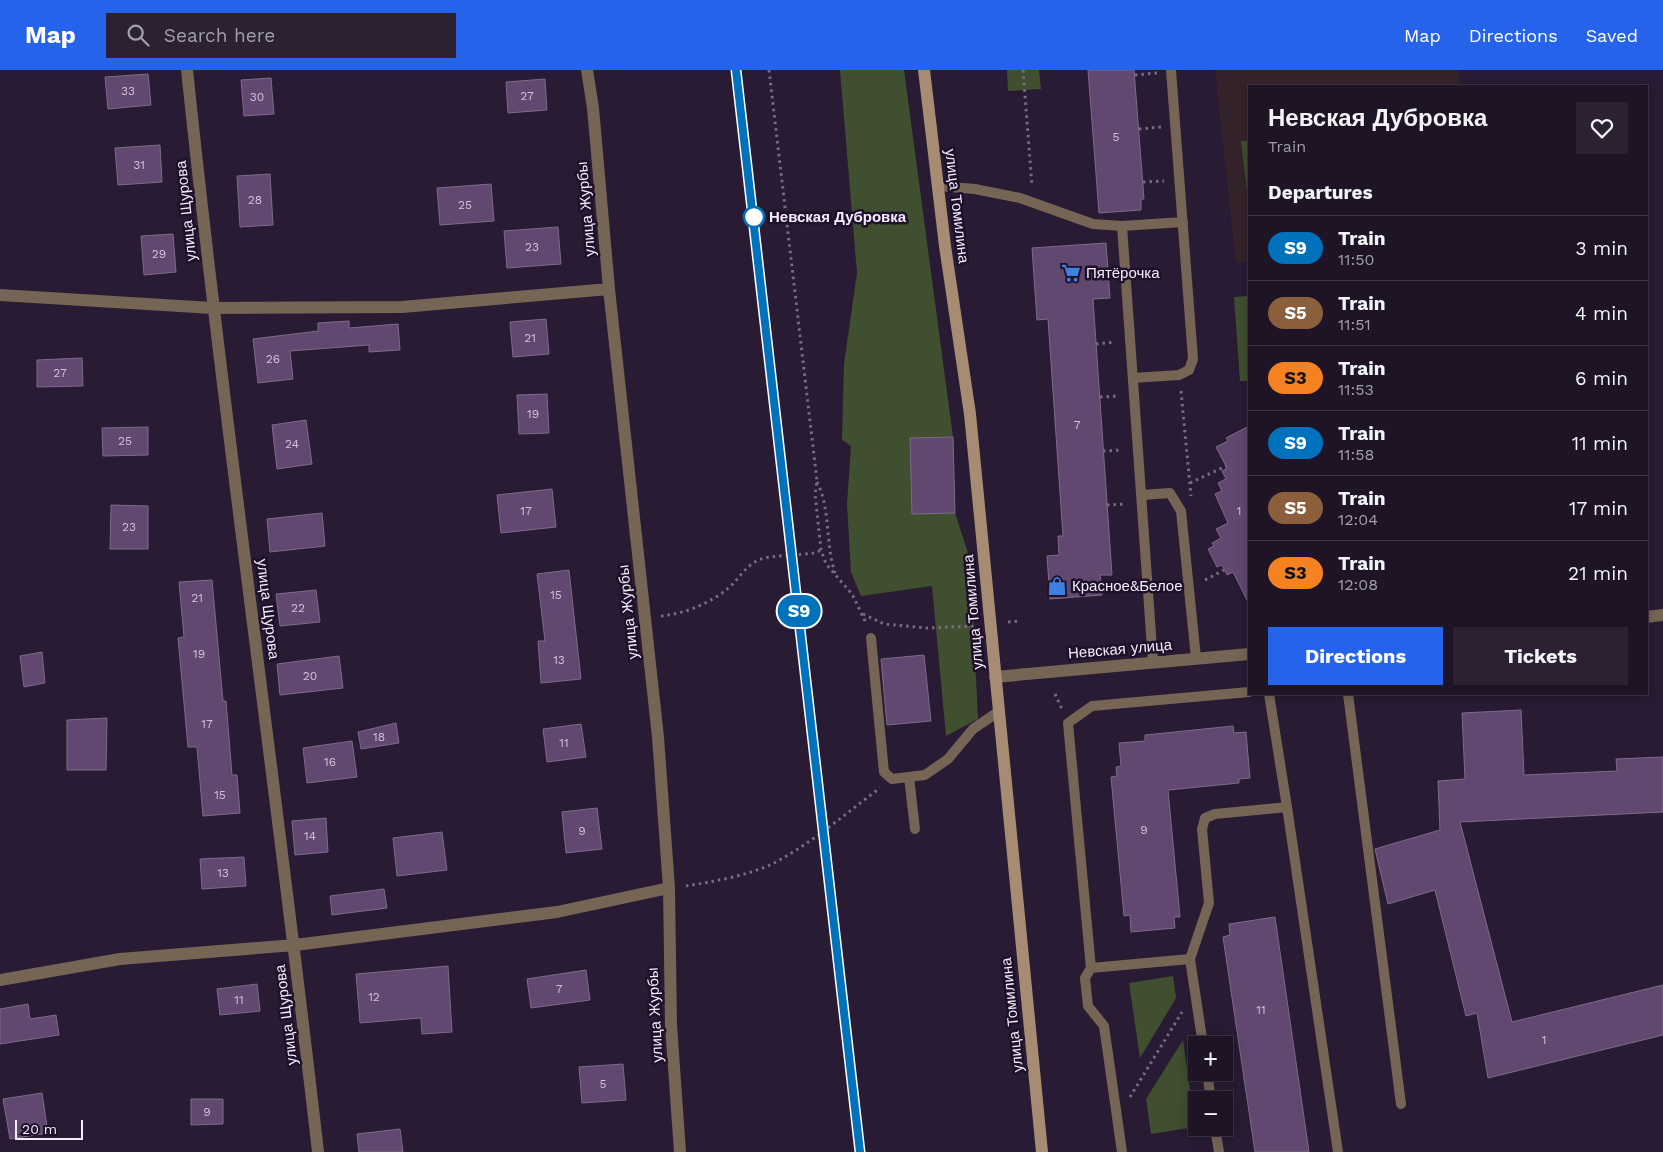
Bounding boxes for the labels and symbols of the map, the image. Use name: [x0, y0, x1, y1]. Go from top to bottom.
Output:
house number: 33: [121, 84, 135, 98]
house number: 27: [520, 89, 534, 103]
house number: 30: [250, 90, 264, 104]
house number: 5: [1113, 130, 1120, 144]
street label: улица Томилина: [941, 148, 973, 265]
house number: 31: [133, 158, 145, 172]
street label: улица Щурова: [172, 159, 200, 262]
street label: улица Журбы: [573, 161, 599, 257]
house number: 28: [248, 193, 262, 207]
house number: 25: [458, 198, 472, 212]
marker: Невская Дубровка: [743, 206, 765, 228]
place label: Невская Дубровка: [769, 208, 907, 226]
house number: 23: [525, 240, 539, 254]
house number: 29: [152, 247, 166, 261]
supermarket icon: Пятёрочка: [1060, 262, 1082, 284]
place label: Пятёрочка: [1086, 264, 1160, 282]
house number: 21: [524, 331, 536, 345]
house number: 26: [266, 352, 280, 366]
house number: 27: [53, 366, 67, 380]
house number: 19: [527, 407, 539, 421]
house number: 7: [1074, 418, 1081, 432]
house number: 25: [118, 434, 132, 448]
house number: 24: [285, 437, 299, 451]
house number: 17: [520, 504, 532, 518]
house number: 1: [1237, 504, 1241, 518]
house number: 23: [122, 520, 136, 534]
street label: улица Томилина: [959, 553, 987, 670]
street label: улица Щурова: [253, 558, 283, 661]
street label: улица Журбы: [614, 564, 642, 660]
shop icon: Красное&Белое: [1046, 575, 1068, 597]
place label: Красное&Белое: [1072, 577, 1183, 595]
house number: 15: [550, 588, 562, 602]
house number: 21: [191, 591, 203, 605]
line badge: S9: [776, 595, 822, 627]
house number: 22: [291, 601, 305, 615]
street label: Невская улица: [1067, 635, 1173, 663]
house number: 19: [193, 647, 205, 661]
house number: 13: [553, 653, 565, 667]
house number: 20: [303, 669, 317, 683]
house number: 17: [201, 717, 213, 731]
house number: 18: [373, 730, 385, 744]
house number: 11: [559, 736, 569, 750]
house number: 16: [324, 755, 336, 769]
house number: 15: [214, 788, 226, 802]
house number: 9: [1140, 823, 1148, 837]
house number: 9: [578, 824, 586, 838]
house number: 14: [304, 829, 316, 843]
house number: 13: [217, 866, 229, 880]
street label: улица Томилина: [997, 956, 1027, 1073]
street label: улица Щурова: [271, 963, 301, 1066]
street label: улица Журбы: [644, 967, 666, 1063]
house number: 7: [556, 982, 563, 996]
house number: 12: [368, 990, 380, 1004]
house number: 11: [234, 993, 244, 1007]
house number: 11: [1256, 1003, 1266, 1017]
house number: 1: [1542, 1033, 1546, 1047]
house number: 5: [600, 1077, 607, 1091]
house number: 9: [203, 1105, 211, 1119]
scale bar: [15, 1117, 82, 1140]

